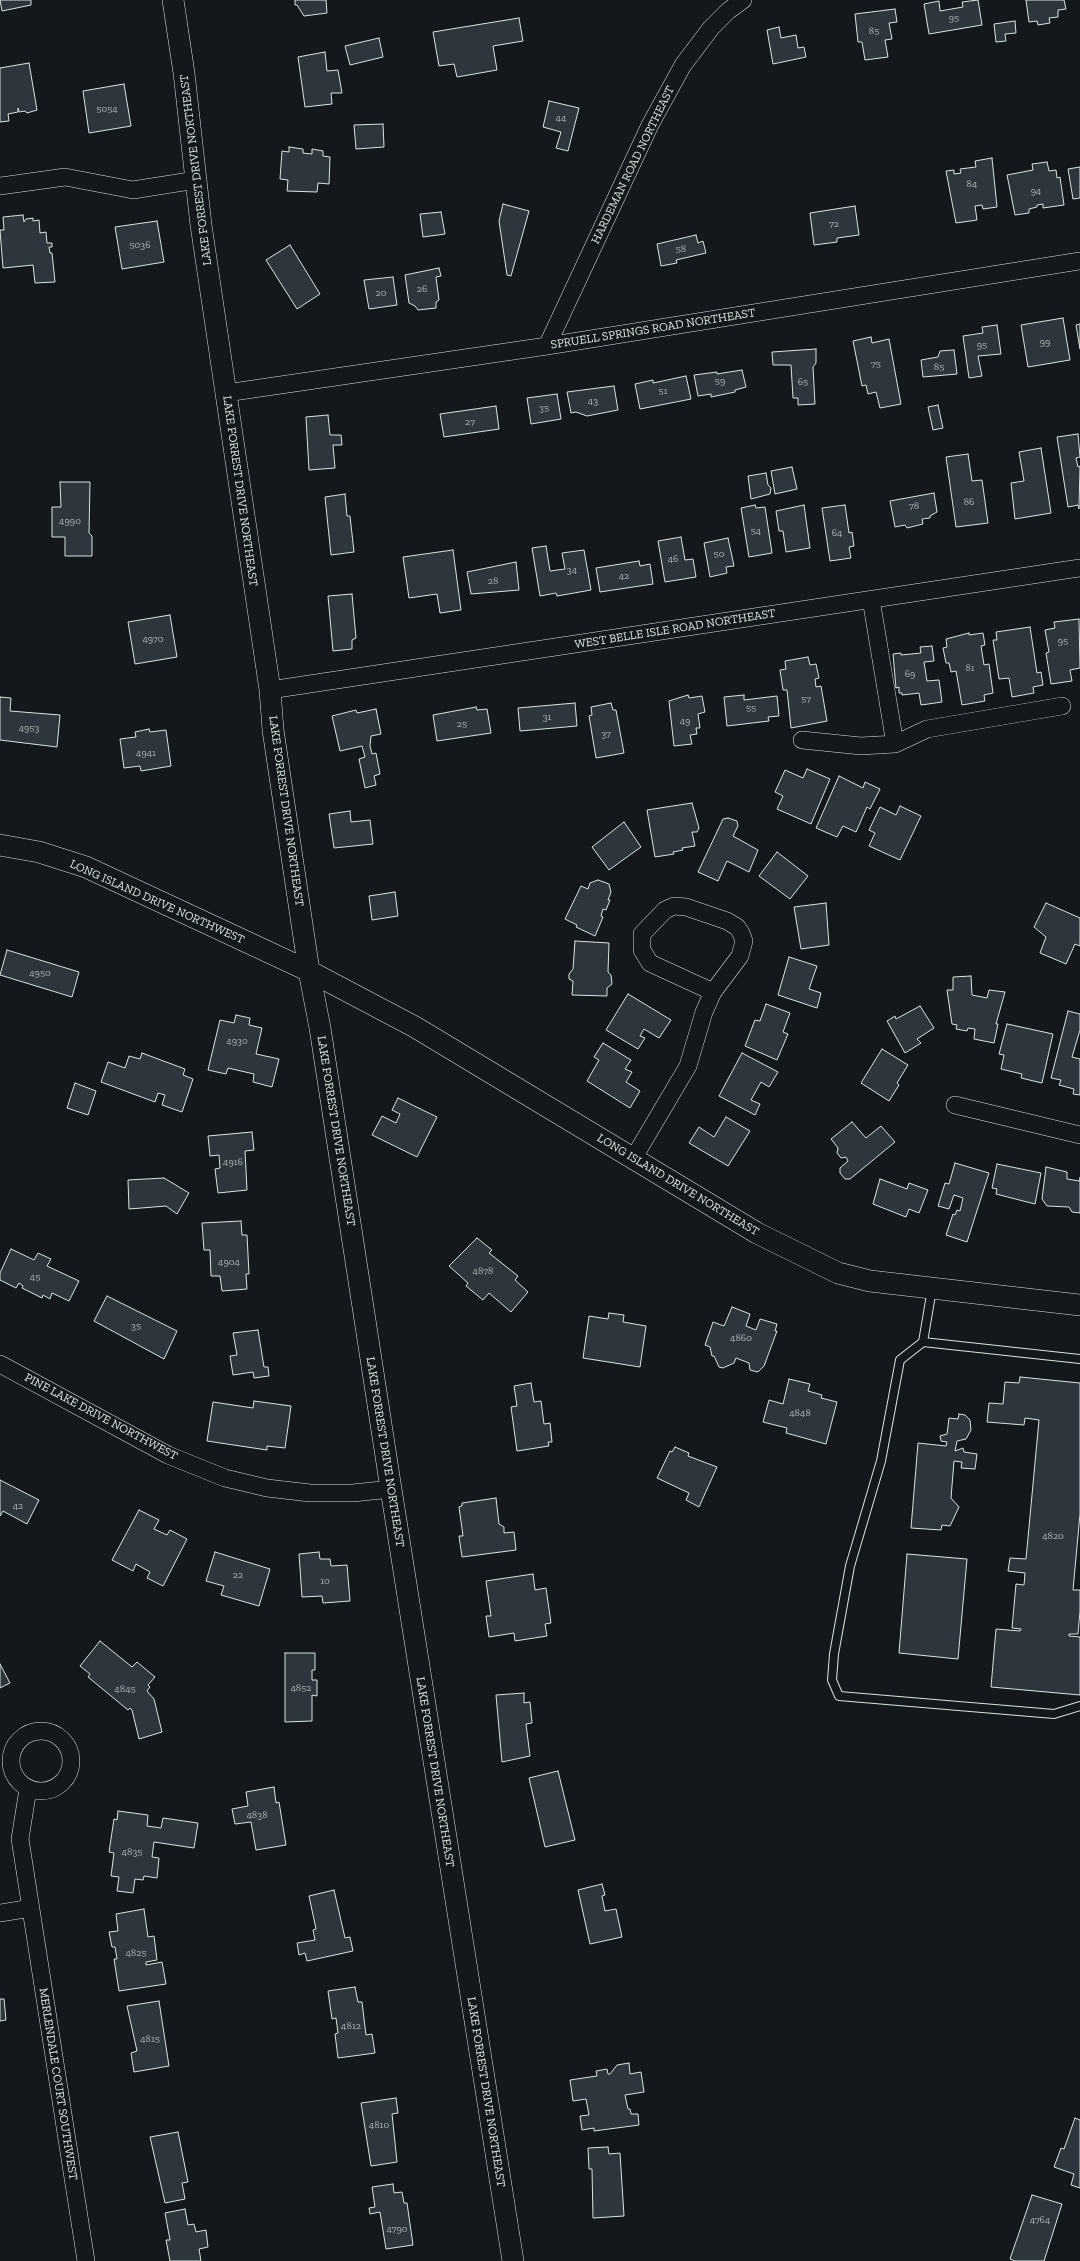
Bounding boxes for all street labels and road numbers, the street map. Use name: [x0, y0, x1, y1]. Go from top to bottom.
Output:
street label: LAKE FORREST DRIVE NORTHEAST: [177, 74, 215, 266]
street label: HARDEMAN ROAD NORTHEAST: [588, 84, 678, 246]
street label: SPRUELL SPRINGS ROAD NORTHEAST: [550, 306, 756, 352]
street label: LAKE FORREST DRIVE NORTHEAST: [219, 395, 261, 587]
street label: WEST BELLE ISLE ROAD NORTHEAST: [574, 606, 776, 652]
street label: LAKE FORREST DRIVE NORTHEAST: [265, 715, 307, 907]
street label: LONG ISLAND DRIVE NORTHWEST: [67, 857, 247, 947]
street label: LAKE FORREST DRIVE NORTHEAST: [314, 1035, 358, 1227]
street label: LONG ISLAND DRIVE NORTHEAST: [594, 1131, 762, 1239]
street label: LAKE FORREST DRIVE NORTHEAST: [363, 1356, 407, 1548]
street label: PINE LAKE DRIVE NORTHWEST: [22, 1370, 180, 1464]
street label: LAKE FORREST DRIVE NORTHEAST: [413, 1676, 457, 1868]
street label: MERLENDALE COURT SOUTHWEST: [36, 1987, 80, 2181]
street label: LAKE FORREST DRIVE NORTHEAST: [464, 1996, 508, 2188]

